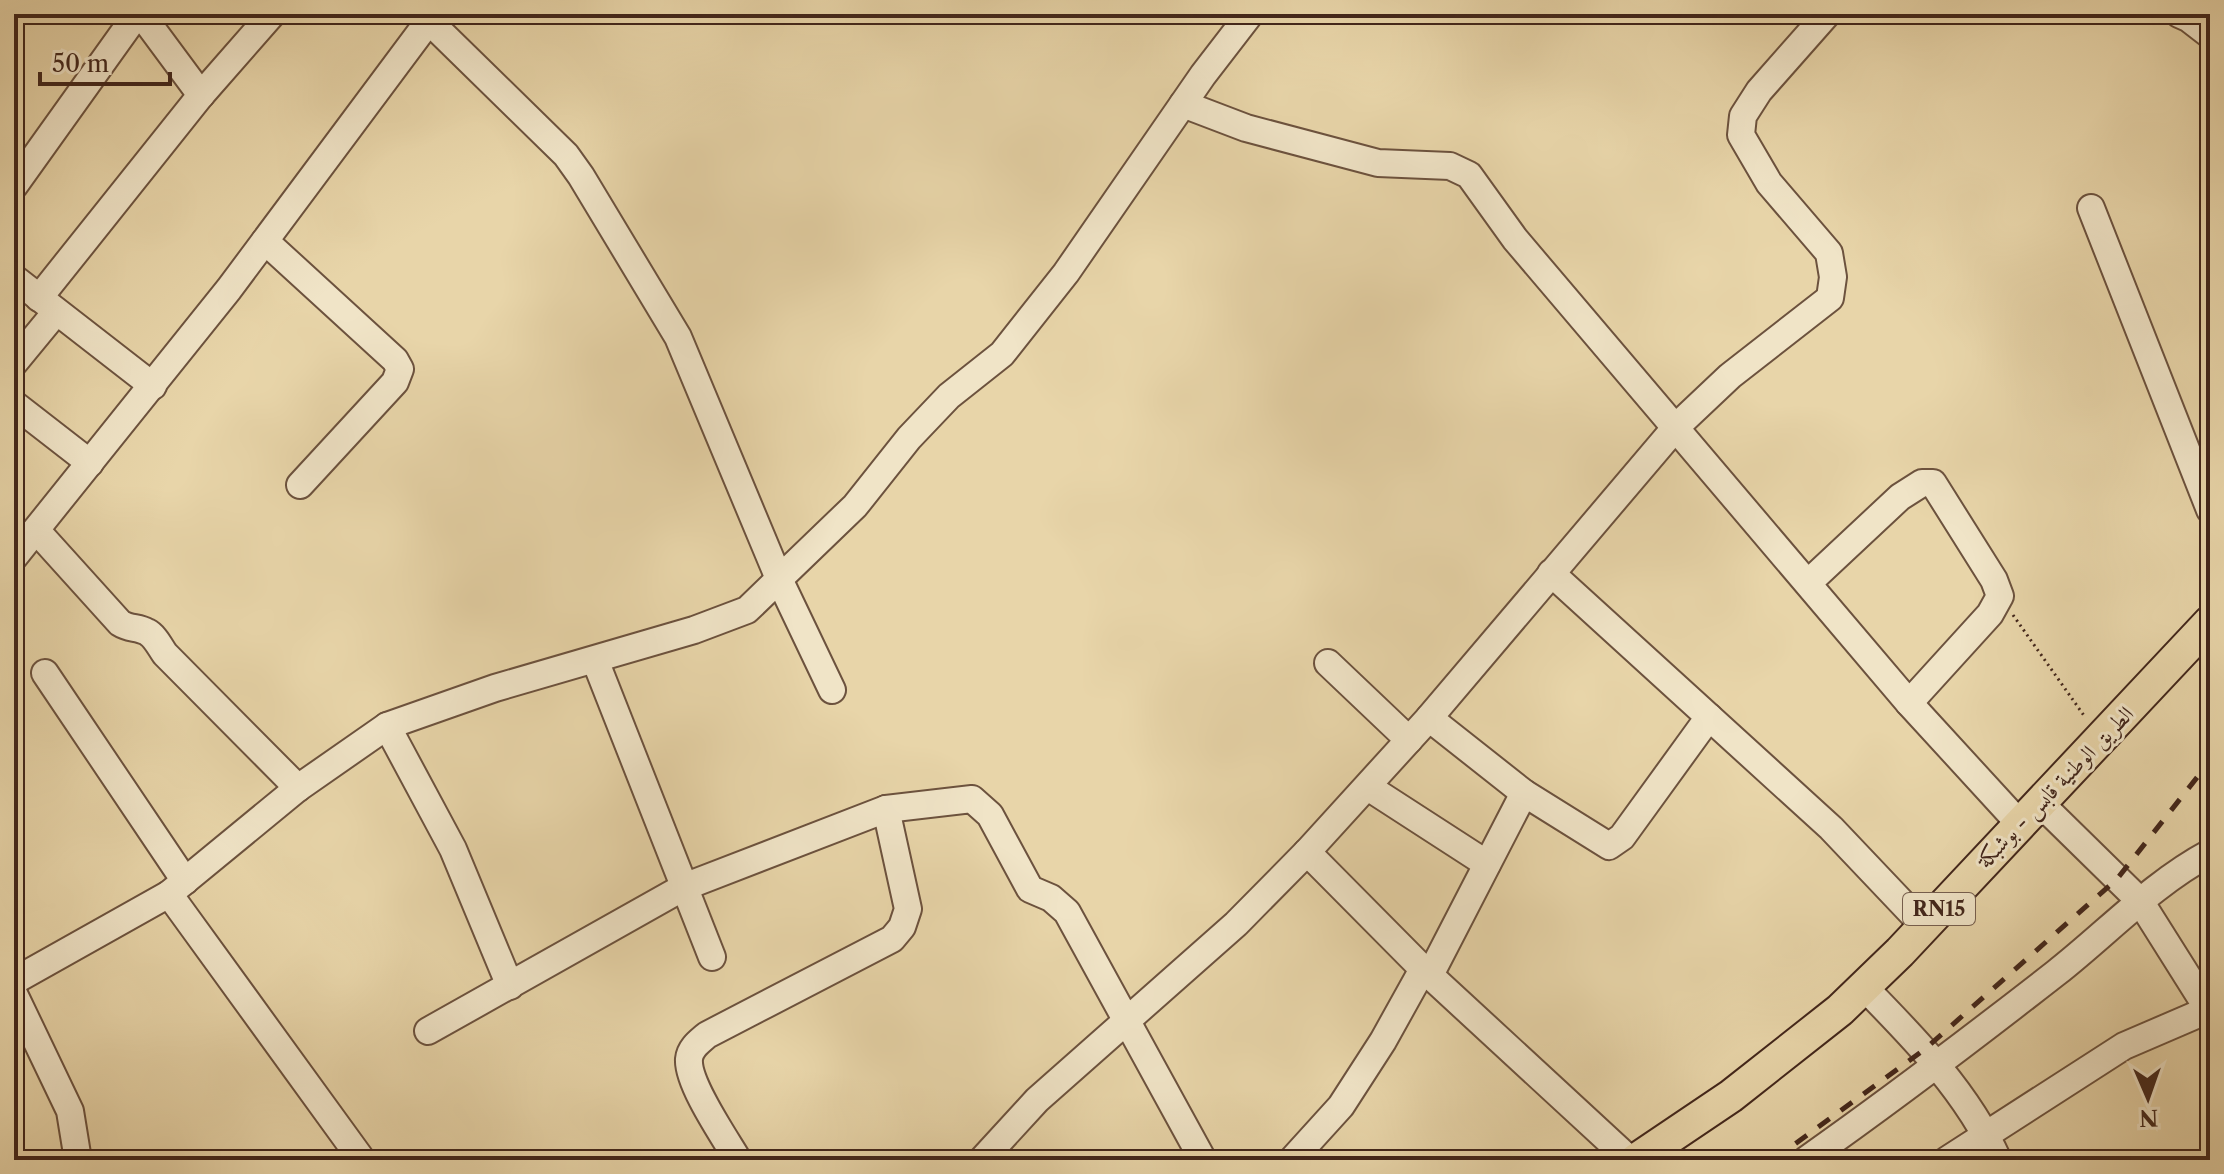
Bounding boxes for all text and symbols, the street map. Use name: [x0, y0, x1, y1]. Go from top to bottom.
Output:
scale bar: [40, 36, 170, 86]
text: 50 m: [52, 49, 109, 78]
street label: الطريق الوطنية قابس - بوشبكة: [1970, 700, 2141, 876]
road number: RN15: [1903, 893, 1975, 925]
north arrow: [2108, 1058, 2188, 1138]
text: N: [2139, 1104, 2159, 1131]

